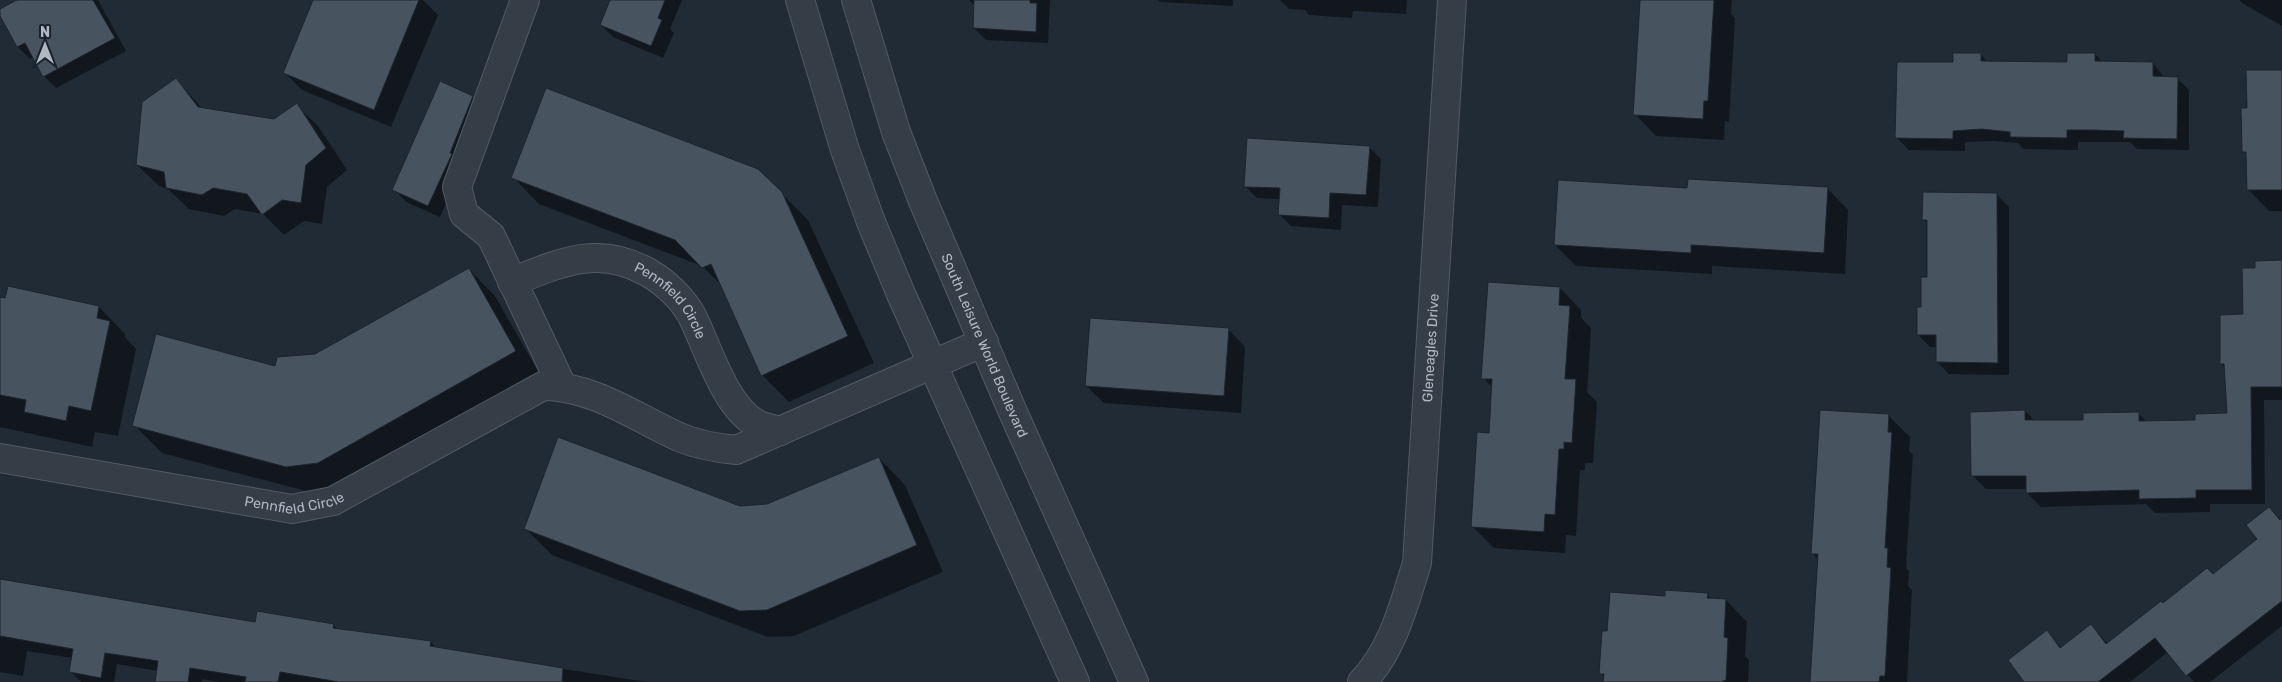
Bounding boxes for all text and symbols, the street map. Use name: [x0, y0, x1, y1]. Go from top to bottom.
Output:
north arrow: [20, 20, 70, 70]
text: N: [40, 24, 50, 41]
street label: South Leisure World Boulevard: [938, 251, 1032, 440]
street label: Pennfield Circle: [632, 258, 710, 342]
street label: Gleneagles Drive: [1419, 293, 1442, 403]
street label: Pennfield Circle: [243, 488, 347, 518]

